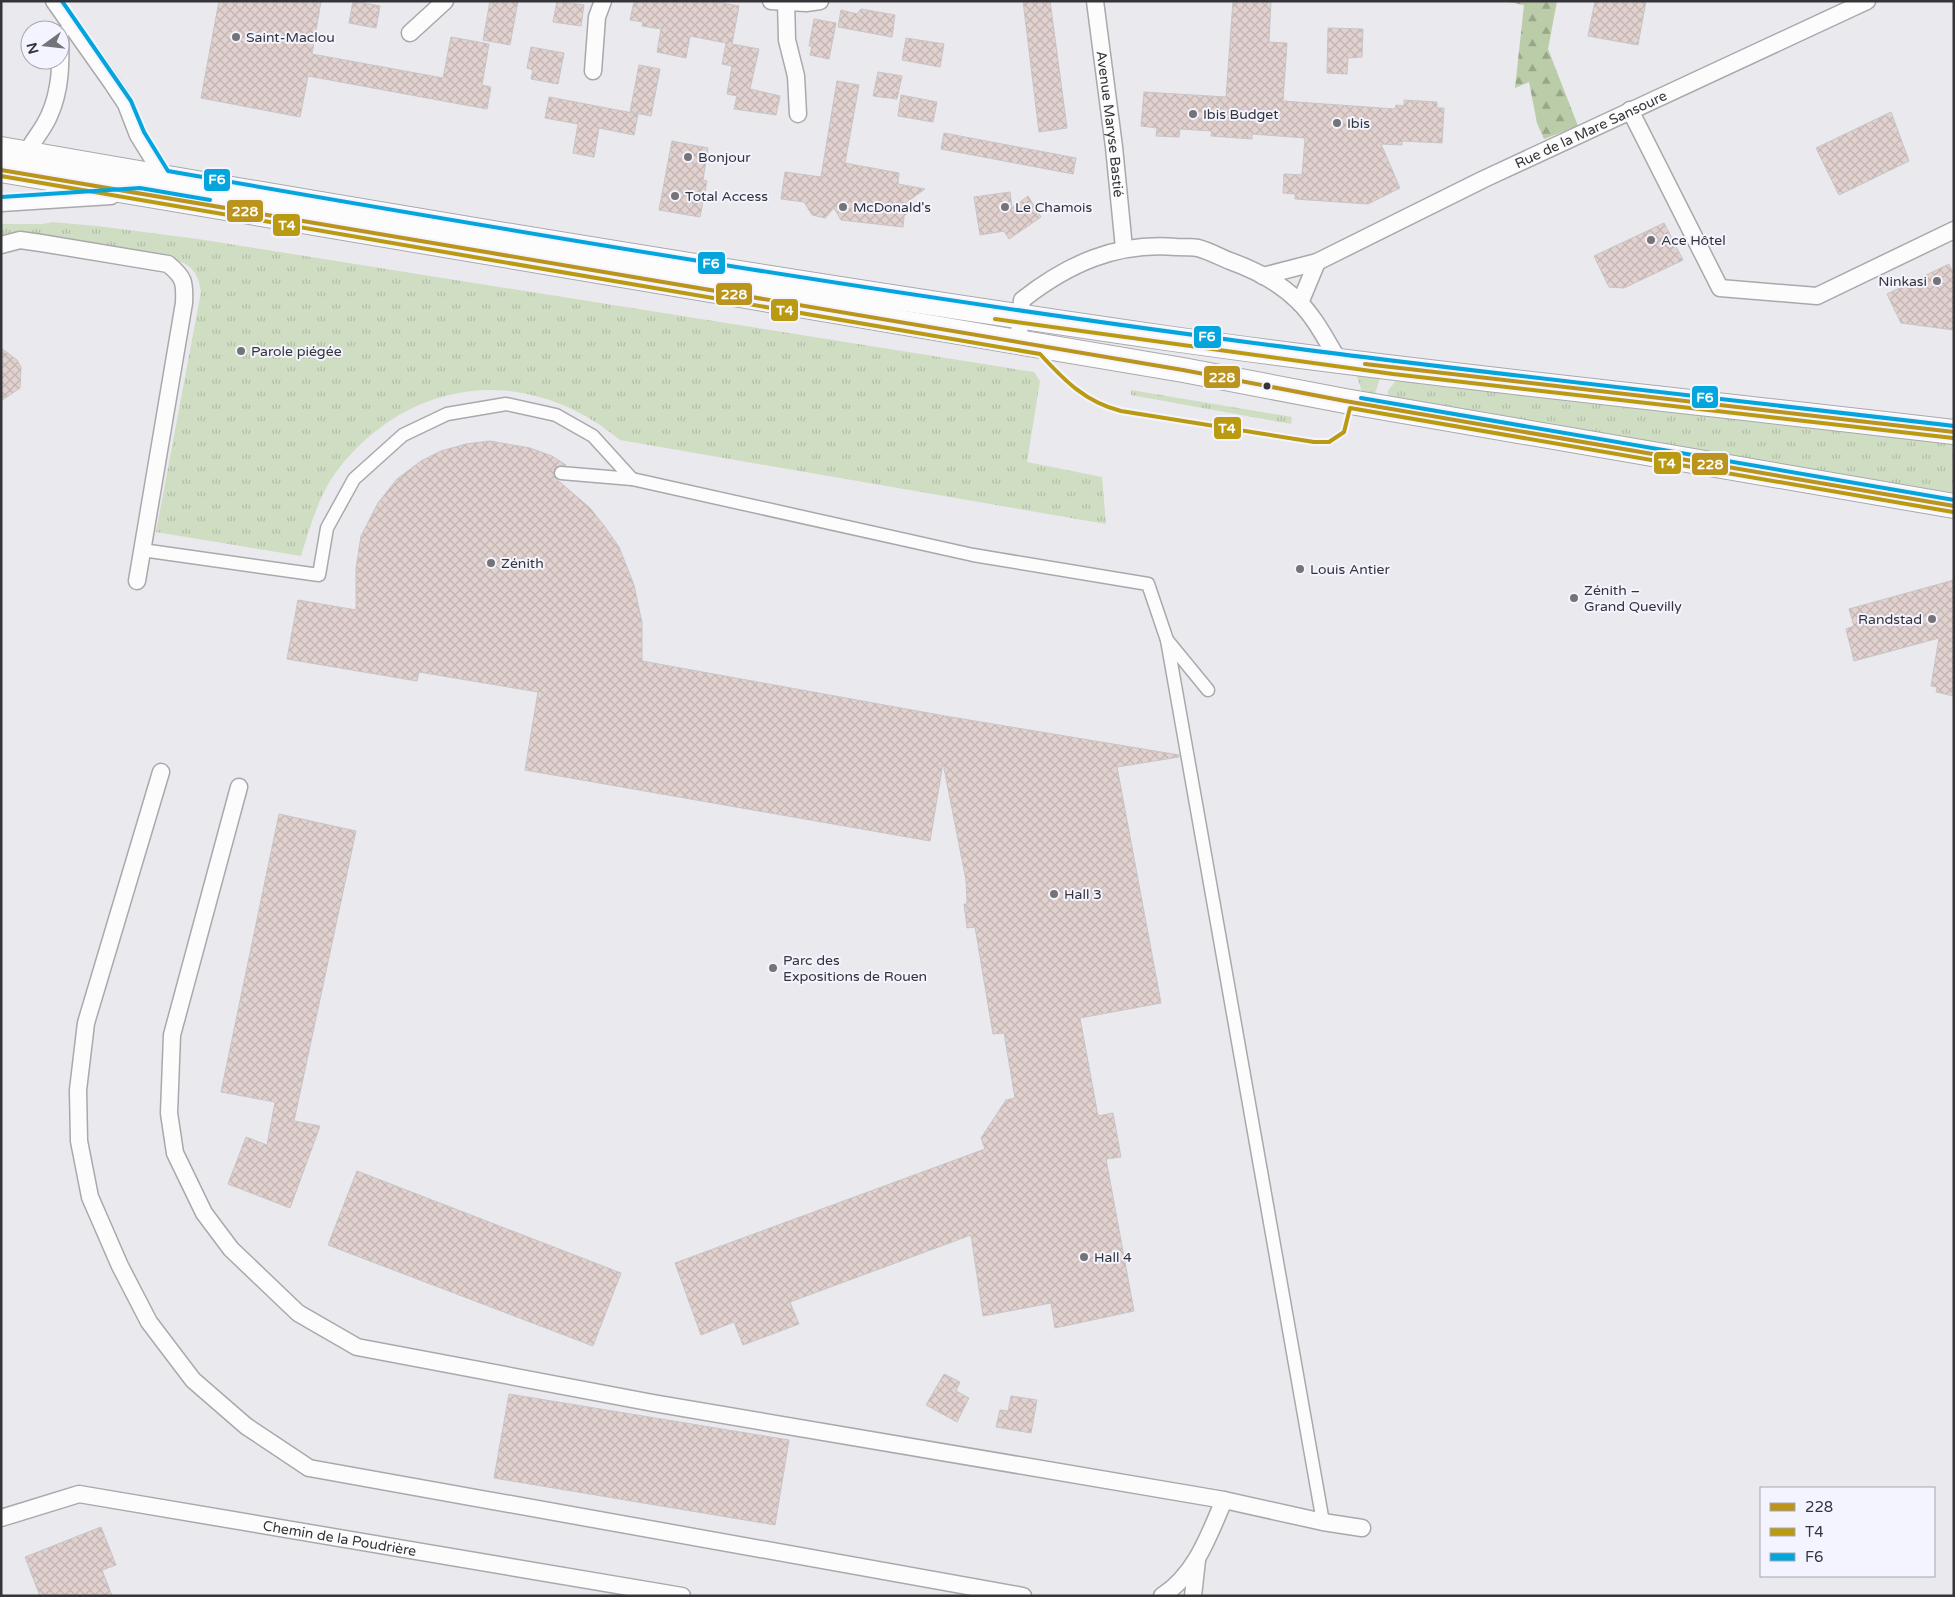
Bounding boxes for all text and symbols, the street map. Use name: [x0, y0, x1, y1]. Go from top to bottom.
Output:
north arrow: [20, 20, 70, 70]
place label: Saint-Maclou: [246, 29, 335, 46]
marker: Saint-Maclou: [230, 31, 242, 43]
text: N: [23, 41, 43, 56]
street label: Avenue Maryse Bastié: [1093, 50, 1127, 198]
street label: Rue de la Mare Sansoure: [1512, 87, 1669, 172]
place label: Ibis Budget: [1203, 106, 1279, 123]
marker: Ibis Budget: [1187, 108, 1199, 120]
place label: Ibis: [1347, 115, 1370, 132]
marker: Ibis: [1331, 117, 1343, 129]
place label: Bonjour: [698, 149, 751, 166]
marker: Bonjour: [682, 151, 694, 163]
line badge: F6: [203, 168, 231, 192]
text: F6: [208, 171, 226, 188]
place label: Total Access: [685, 188, 768, 205]
marker: Total Access: [669, 190, 681, 202]
line badge: 228: [226, 199, 264, 223]
place label: McDonald's: [853, 199, 931, 216]
place label: Le Chamois: [1015, 199, 1093, 216]
marker: McDonald's: [837, 201, 849, 213]
marker: Le Chamois: [999, 201, 1011, 213]
text: 228: [232, 203, 258, 220]
line badge: T4: [272, 213, 301, 237]
text: T4: [277, 217, 296, 234]
place label: Ace Hôtel: [1661, 232, 1726, 249]
marker: Ace Hôtel: [1645, 234, 1657, 246]
line badge: F6: [697, 251, 726, 275]
text: F6: [702, 255, 720, 272]
place label: Ninkasi: [1878, 273, 1927, 290]
marker: Ninkasi: [1931, 275, 1943, 287]
line badge: 228: [715, 282, 753, 306]
text: 228: [721, 286, 747, 303]
line badge: T4: [770, 298, 799, 322]
text: T4: [775, 302, 794, 319]
line badge: F6: [1193, 325, 1222, 349]
text: F6: [1198, 328, 1216, 345]
place label: Parole piégée: [251, 343, 342, 360]
marker: Parole piégée: [235, 345, 247, 357]
line badge: 228: [1203, 365, 1241, 389]
text: 228: [1209, 369, 1235, 386]
unlabelled marker: [1262, 381, 1272, 391]
line badge: F6: [1691, 385, 1719, 409]
text: F6: [1696, 389, 1714, 406]
line badge: T4: [1213, 416, 1242, 440]
text: T4: [1217, 420, 1236, 437]
line badge: T4: [1653, 451, 1682, 475]
line badge: 228: [1691, 452, 1729, 476]
text: T4: [1657, 455, 1676, 472]
text: 228: [1697, 456, 1723, 473]
place label: Zénith: [501, 555, 544, 572]
marker: Zénith: [485, 557, 497, 569]
place label: Louis Antier: [1310, 561, 1390, 578]
marker: Louis Antier: [1294, 563, 1306, 575]
place label: Zénith – Grand Quevilly: [1584, 582, 1682, 615]
marker: Zénith – Grand Quevilly: [1568, 592, 1580, 604]
place label: Randstad: [1858, 611, 1922, 628]
marker: Randstad: [1926, 613, 1938, 625]
place label: Hall 3: [1064, 886, 1102, 903]
marker: Hall 3: [1048, 888, 1060, 900]
place label: Parc des Expositions de Rouen: [783, 952, 927, 985]
marker: Parc des Expositions de Rouen: [767, 962, 779, 974]
place label: Hall 4: [1094, 1249, 1132, 1266]
marker: Hall 4: [1078, 1251, 1090, 1263]
legend: [1760, 1487, 1935, 1577]
text: 228: [1805, 1498, 1833, 1516]
street label: Chemin de la Poudrière: [262, 1517, 418, 1559]
text: T4: [1805, 1523, 1824, 1541]
text: F6: [1805, 1548, 1824, 1566]

